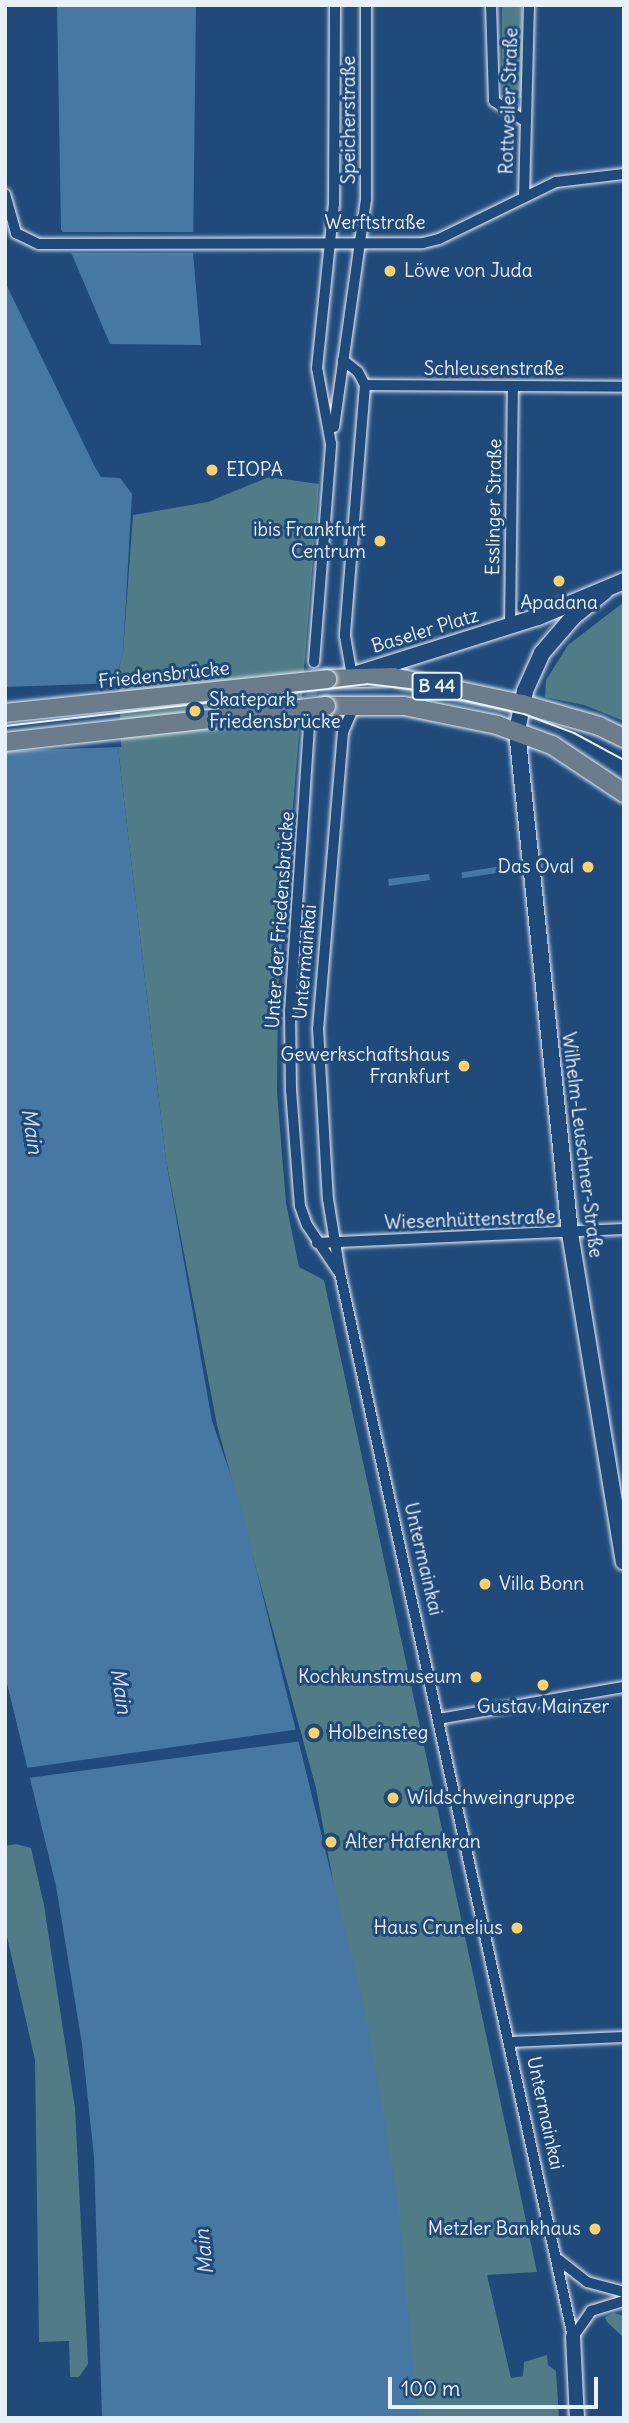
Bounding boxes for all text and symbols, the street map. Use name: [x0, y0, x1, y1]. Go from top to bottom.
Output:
street label: Rottweiler Straße: [495, 27, 523, 175]
street label: Speicherstraße: [338, 56, 360, 184]
street label: Werftstraße: [324, 212, 426, 234]
place label: Löwe von Juda: [404, 260, 533, 282]
marker: Löwe von Juda: [382, 263, 398, 279]
street label: Schleusenstraße: [424, 358, 564, 380]
street label: Esslinger Straße: [481, 438, 507, 576]
place label: EIOPA: [226, 459, 283, 481]
marker: EIOPA: [204, 462, 220, 478]
place label: ibis Frankfurt Centrum: [253, 519, 366, 563]
marker: ibis Frankfurt Centrum: [372, 533, 388, 549]
marker: Apadana: [551, 573, 567, 589]
place label: Apadana: [520, 592, 598, 614]
street label: Baseler Platz: [369, 604, 481, 658]
street label: Friedensbrücke: [97, 657, 231, 693]
road number: B 44: [411, 672, 463, 700]
place label: Skatepark Friedensbrücke: [209, 689, 341, 733]
marker: Skatepark Friedensbrücke: [187, 703, 203, 719]
street label: Unter der Friedensbrücke: [261, 811, 299, 1029]
place label: Das Oval: [498, 856, 574, 878]
marker: Das Oval: [580, 859, 596, 875]
street label: Untermainkai: [289, 904, 321, 1020]
street label: Wilhelm-Leuschner-Straße: [557, 1031, 607, 1259]
place label: Gewerkschaftshaus Frankfurt: [281, 1044, 450, 1088]
marker: Gewerkschaftshaus Frankfurt: [456, 1058, 472, 1074]
water label: Main: [16, 1106, 48, 1156]
street label: Wiesenhüttenstraße: [384, 1206, 556, 1234]
street label: Untermainkai: [399, 1500, 447, 1618]
place label: Villa Bonn: [499, 1573, 584, 1595]
marker: Villa Bonn: [477, 1576, 493, 1592]
water label: Main: [105, 1666, 137, 1716]
place label: Kochkunstmuseum: [298, 1666, 462, 1688]
marker: Kochkunstmuseum: [468, 1669, 484, 1685]
marker: Gustav Mainzer: [535, 1677, 551, 1693]
place label: Gustav Mainzer: [477, 1696, 609, 1718]
place label: Holbeinsteg: [328, 1722, 428, 1744]
marker: Holbeinsteg: [306, 1725, 322, 1741]
place label: Wildschweingruppe: [407, 1787, 575, 1809]
marker: Wildschweingruppe: [385, 1790, 401, 1806]
place label: Alter Hafenkran: [345, 1831, 481, 1853]
marker: Alter Hafenkran: [323, 1834, 339, 1850]
place label: Haus Crunelius: [374, 1917, 503, 1939]
marker: Haus Crunelius: [509, 1920, 525, 1936]
street label: Untermainkai: [522, 2054, 568, 2172]
place label: Metzler Bankhaus: [428, 2218, 581, 2240]
marker: Metzler Bankhaus: [587, 2221, 603, 2237]
water label: Main: [189, 2228, 219, 2276]
scale bar: [391, 2364, 601, 2408]
text: 100 m: [401, 2375, 460, 2402]

